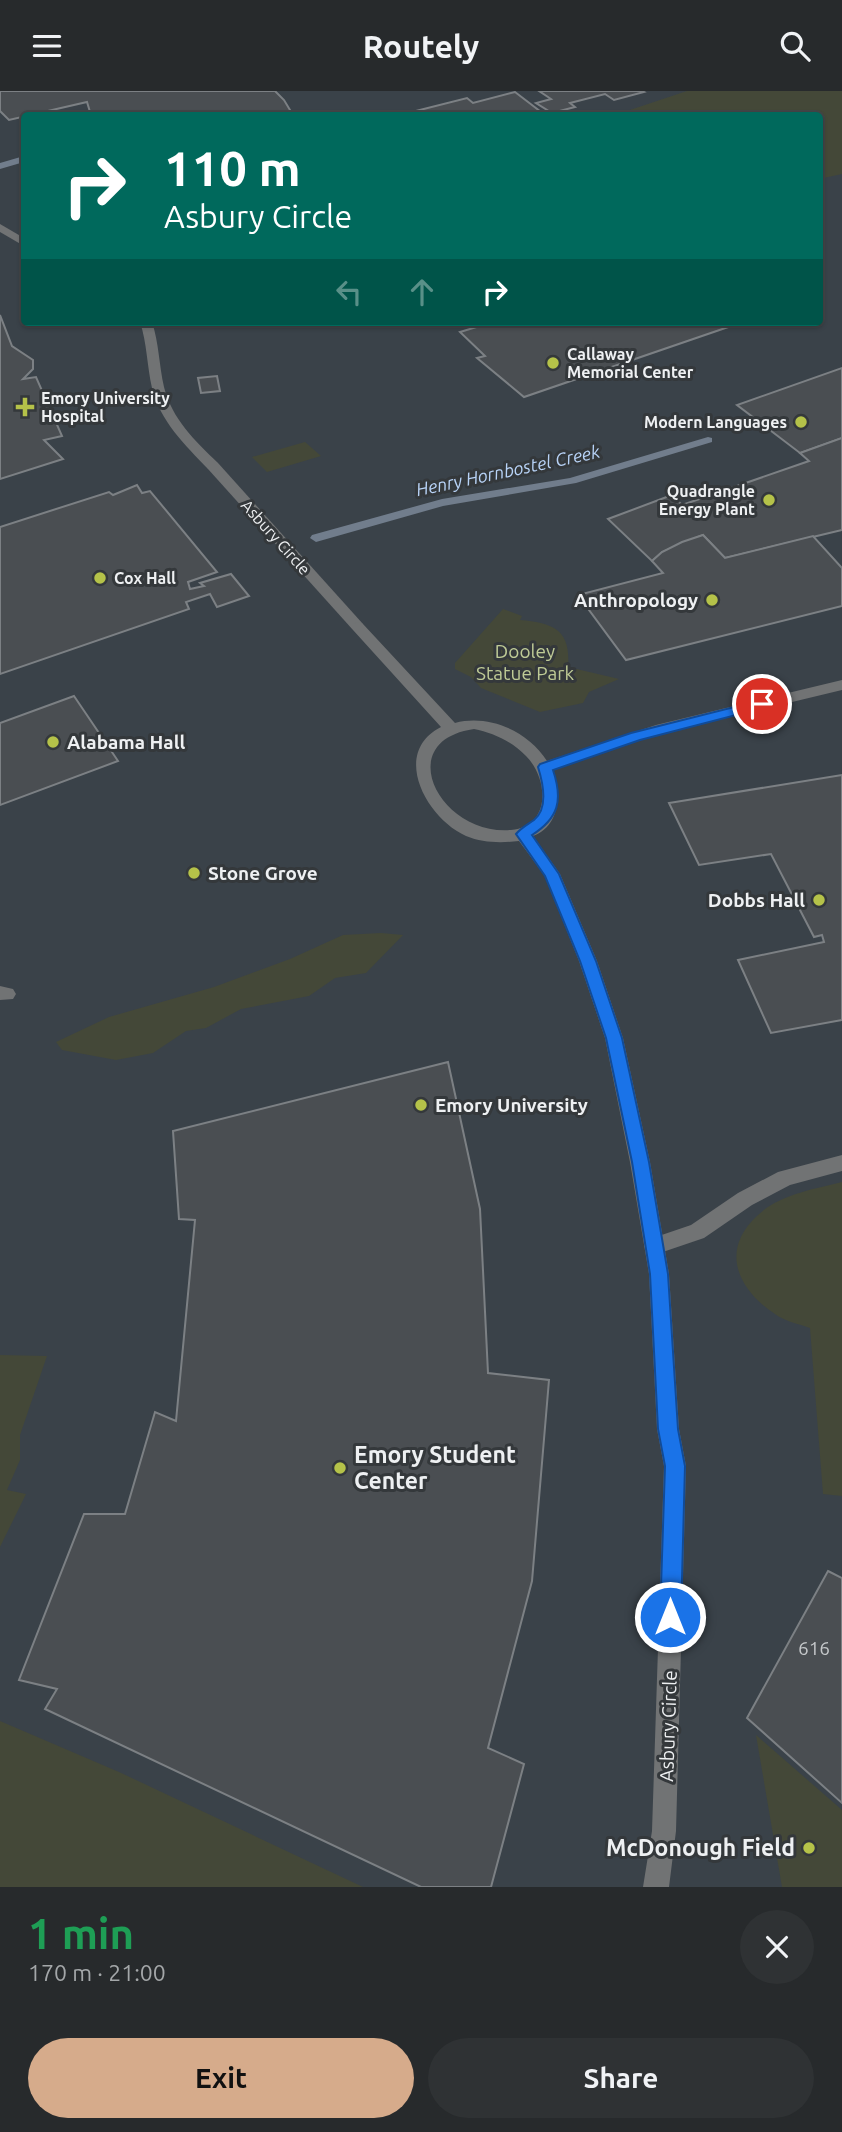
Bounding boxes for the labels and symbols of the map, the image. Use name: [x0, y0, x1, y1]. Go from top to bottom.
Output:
place label: Callaway Memorial Center: [567, 345, 694, 381]
marker: Callaway Memorial Center: [545, 355, 561, 371]
place label: Emory University Hospital: [41, 389, 170, 425]
marker: Emory University Hospital: [15, 397, 35, 417]
place label: Modern Languages: [644, 413, 787, 431]
marker: Modern Languages: [793, 414, 809, 430]
water label: Henry Hornbostel Creek: [414, 441, 602, 499]
place label: Quadrangle Energy Plant: [659, 482, 755, 518]
marker: Quadrangle Energy Plant: [761, 492, 777, 508]
street label: Asbury Circle: [238, 496, 314, 578]
place label: Cox Hall: [114, 569, 176, 587]
marker: Cox Hall: [92, 570, 108, 586]
place label: Anthropology: [574, 589, 698, 611]
marker: Anthropology: [704, 592, 720, 608]
park label: Dooley Statue Park: [476, 640, 574, 684]
pin: [732, 674, 792, 734]
place label: Alabama Hall: [67, 731, 185, 753]
marker: Alabama Hall: [45, 734, 61, 750]
place label: Stone Grove: [208, 862, 318, 884]
marker: Stone Grove: [186, 865, 202, 881]
place label: Dobbs Hall: [708, 889, 805, 911]
marker: Dobbs Hall: [811, 892, 827, 908]
place label: Emory University: [435, 1094, 588, 1116]
marker: Emory University: [413, 1097, 429, 1113]
place label: Emory Student Center: [354, 1442, 516, 1493]
marker: Emory Student Center: [332, 1460, 348, 1476]
position arrow: [633, 1580, 707, 1654]
house number: 616: [798, 1637, 830, 1659]
street label: Asbury Circle: [655, 1670, 681, 1782]
place label: McDonough Field: [606, 1835, 795, 1860]
marker: McDonough Field: [801, 1840, 817, 1856]

